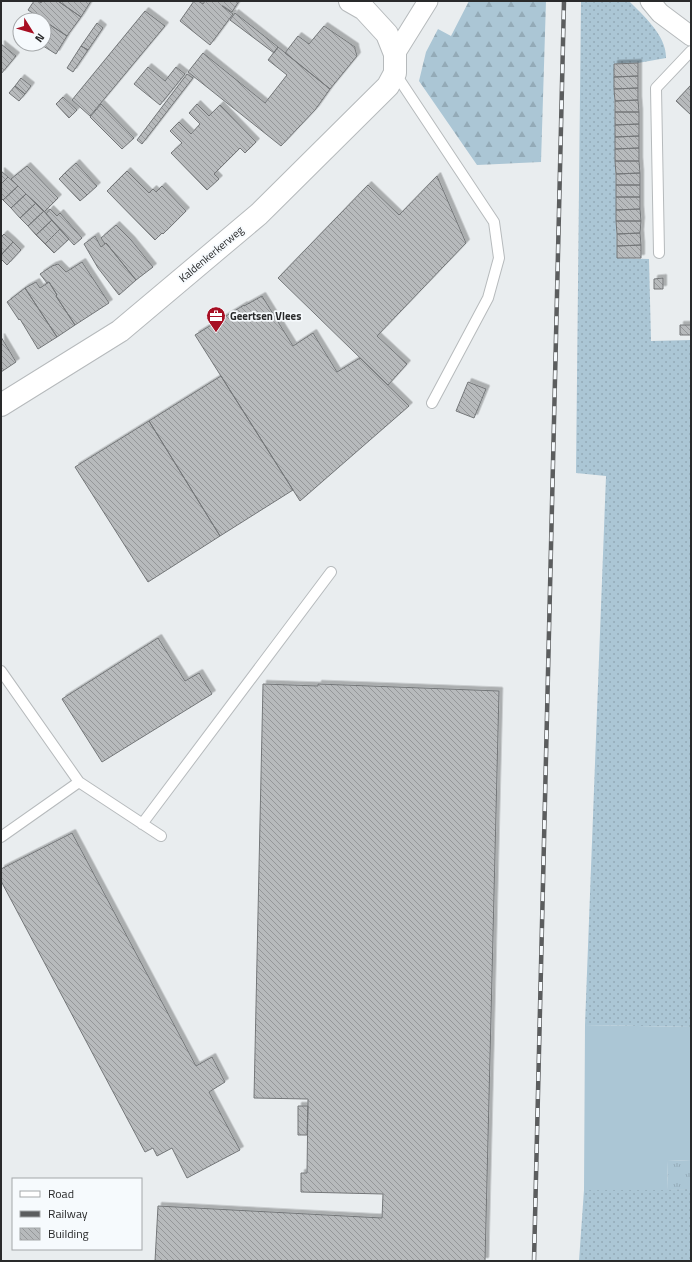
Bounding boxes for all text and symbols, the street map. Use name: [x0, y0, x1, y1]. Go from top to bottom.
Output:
north arrow: [12, 12, 52, 52]
text: N: [31, 30, 49, 46]
street label: Kaldenkerkerweg: [175, 222, 247, 286]
office icon: Geertsen Vlees: [205, 305, 227, 333]
place label: Geertsen Vlees: [230, 308, 301, 324]
legend: [12, 1178, 142, 1250]
text: Road: [48, 1184, 74, 1203]
text: Railway: [48, 1204, 88, 1223]
text: Building: [48, 1224, 89, 1243]

